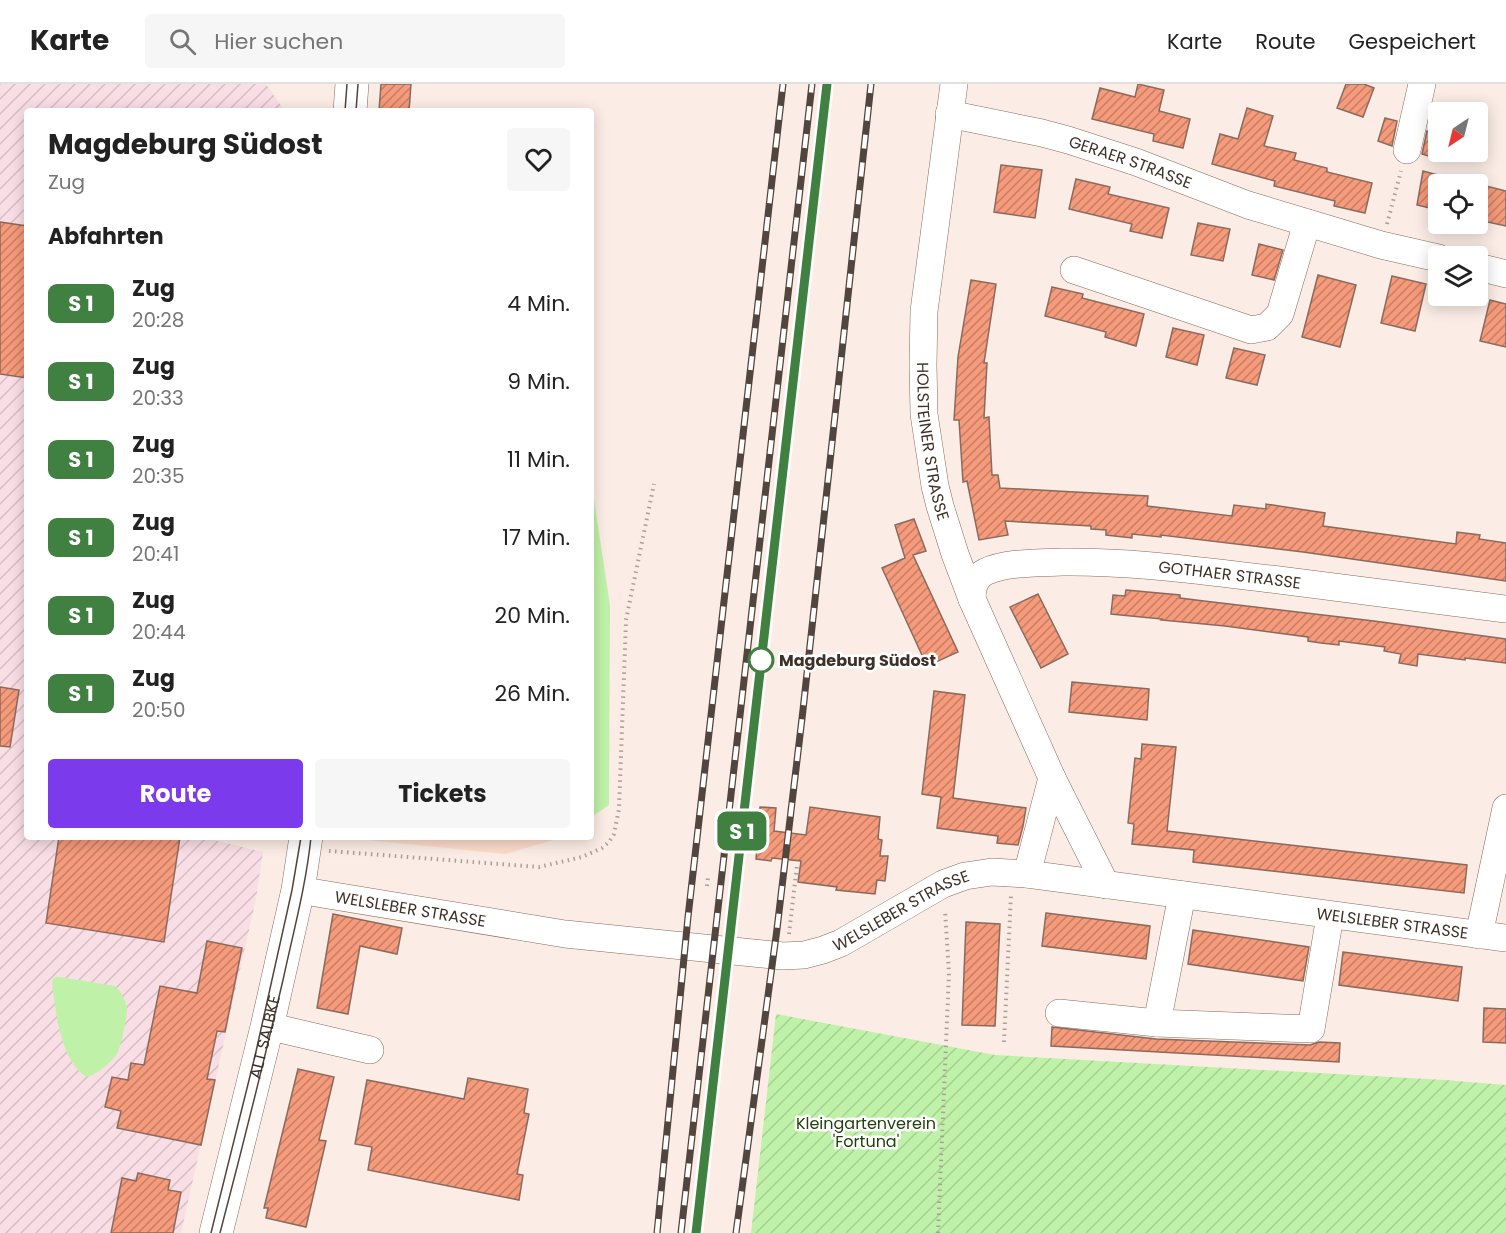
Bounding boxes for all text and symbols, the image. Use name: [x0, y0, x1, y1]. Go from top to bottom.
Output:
search box: [145, 14, 565, 68]
text: Karte: [30, 21, 109, 60]
icon: search: [166, 25, 199, 58]
text: Hier suchen: [214, 26, 343, 57]
text: Karte: [1167, 27, 1222, 56]
text: Route: [1255, 27, 1316, 56]
text: Gespeichert: [1349, 27, 1476, 56]
north arrow: [1428, 102, 1488, 162]
map controls: [1428, 102, 1488, 306]
text: Magdeburg Südost: [48, 125, 323, 164]
button: heart: [507, 128, 570, 191]
street label: GERAER STRASSE: [1066, 130, 1195, 194]
text: Zug: [48, 168, 85, 196]
button: locate: [1428, 174, 1488, 234]
text: Abfahrten: [48, 221, 164, 252]
button: layers: [1428, 246, 1488, 306]
text: Zug: [132, 273, 175, 304]
text: 4 Min.: [507, 288, 570, 319]
text: S 1: [68, 289, 94, 318]
text: 20:28: [132, 306, 184, 334]
text: Zug: [132, 351, 175, 382]
street label: HOLSTEINER STRASSE: [911, 362, 955, 523]
text: 9 Min.: [507, 366, 570, 397]
text: S 1: [68, 367, 94, 396]
text: 20:33: [132, 384, 184, 412]
text: Zug: [132, 429, 175, 460]
text: 11 Min.: [507, 444, 570, 475]
text: S 1: [68, 445, 94, 474]
text: 20:35: [132, 462, 185, 490]
text: Zug: [132, 507, 175, 538]
text: 17 Min.: [502, 522, 570, 553]
text: S 1: [68, 523, 94, 552]
text: 20:41: [132, 540, 179, 568]
street label: GOTHAER STRASSE: [1157, 555, 1302, 595]
text: Zug: [132, 585, 175, 616]
text: 20 Min.: [495, 600, 570, 631]
text: S 1: [68, 601, 94, 630]
text: 20:44: [132, 618, 185, 646]
marker: Magdeburg Südost: [748, 647, 774, 673]
place label: Magdeburg Südost: [779, 649, 936, 672]
text: Zug: [132, 663, 175, 694]
text: 26 Min.: [494, 678, 570, 709]
text: S 1: [68, 679, 94, 708]
text: 20:50: [132, 696, 185, 724]
button: Route: [48, 759, 303, 828]
button: Tickets: [315, 759, 570, 828]
line badge: S 1: [708, 812, 777, 850]
text: S 1: [729, 817, 755, 846]
street label: WELSLEBER STRASSE: [829, 864, 972, 957]
street label: WELSLEBER STRASSE: [333, 885, 488, 933]
street label: WELSLEBER STRASSE: [1315, 902, 1470, 945]
street label: ALT SALBKE: [244, 993, 286, 1081]
park label: Kleingartenverein 'Fortuna': [796, 1112, 936, 1153]

